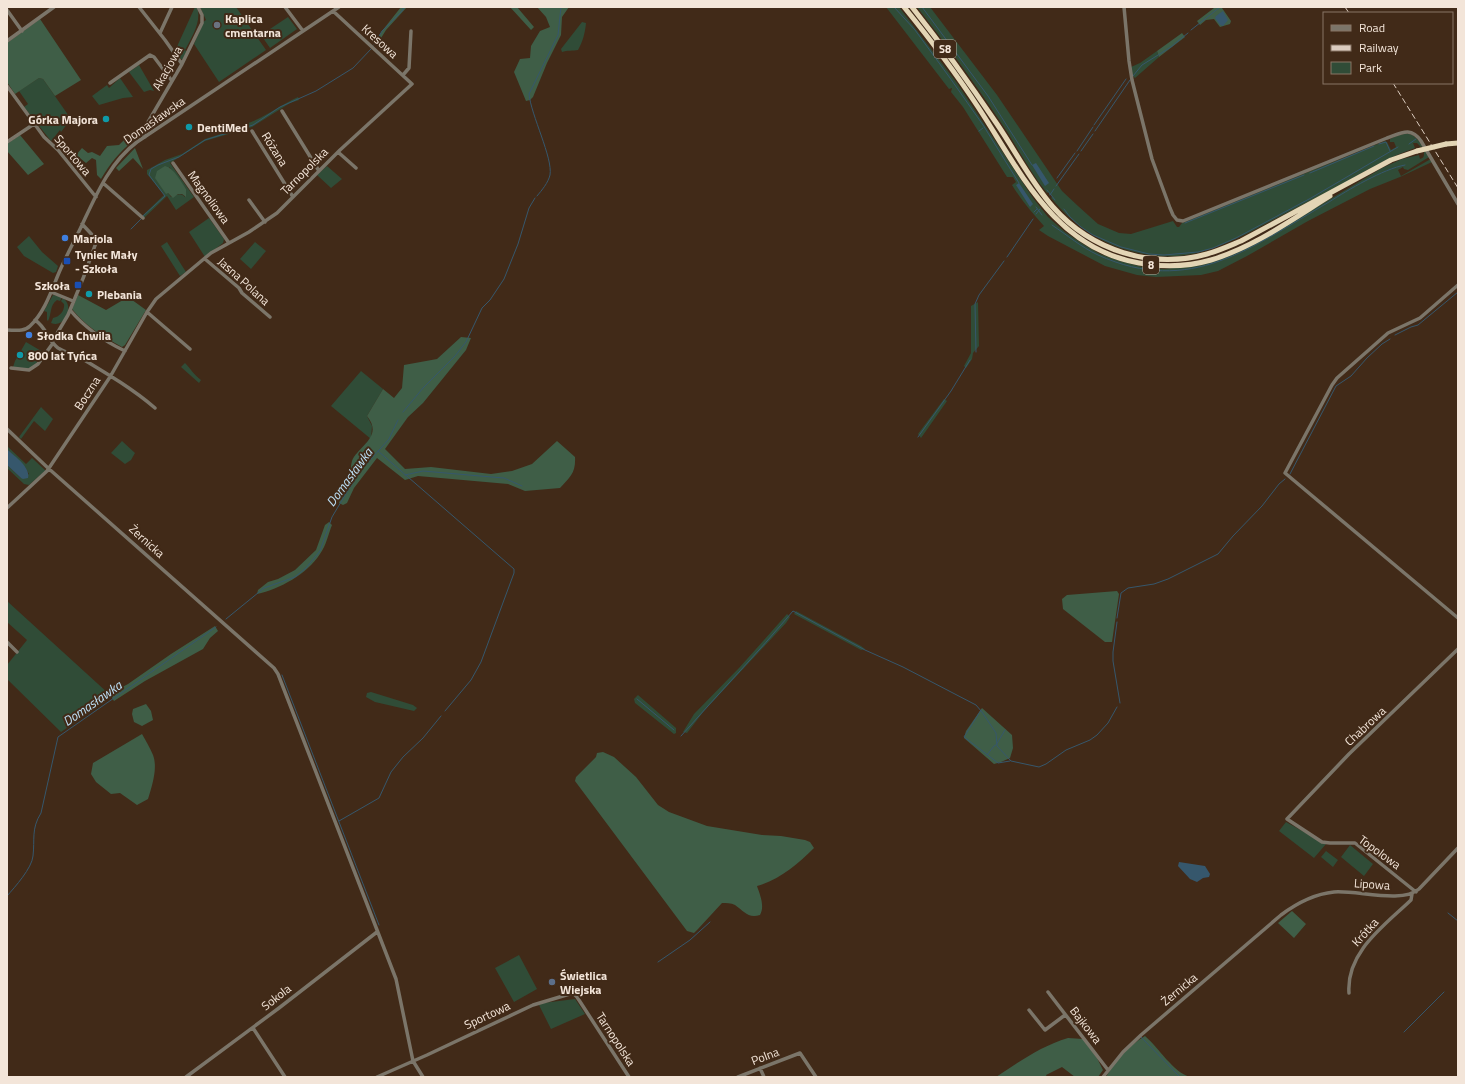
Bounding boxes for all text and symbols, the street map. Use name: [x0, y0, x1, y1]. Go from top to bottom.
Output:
place label: Kaplica cmentarna: [225, 9, 281, 42]
legend: [1323, 12, 1453, 84]
text: Road: [1359, 18, 1385, 37]
street label: Kresowa: [357, 19, 403, 63]
marker: Kaplica cmentarna: [212, 20, 222, 30]
text: Railway: [1359, 38, 1399, 57]
road number: S8: [934, 40, 956, 58]
street label: Akacjowa: [147, 42, 187, 94]
text: Park: [1359, 58, 1382, 77]
street label: Domasławska: [119, 92, 189, 148]
place label: Górka Majora: [28, 110, 98, 129]
marker: Górka Majora: [101, 114, 111, 124]
place label: DentiMed: [197, 118, 248, 137]
marker: DentiMed: [184, 122, 194, 132]
street label: Różana: [257, 128, 293, 170]
street label: Sportowa: [50, 130, 96, 180]
street label: Tarnopolska: [276, 143, 332, 199]
street label: Magnoliowa: [183, 166, 235, 228]
place label: Mariola: [73, 229, 113, 248]
marker: Mariola: [60, 233, 70, 243]
place label: Tyniec Mały - Szkoła: [75, 245, 138, 278]
street label: Jasna Polana: [214, 252, 274, 310]
marker: Tyniec Mały - Szkoła: [62, 256, 72, 266]
road number: 8: [1143, 256, 1159, 274]
place label: Szkoła: [35, 276, 70, 295]
marker: Szkoła: [73, 280, 83, 290]
place label: Plebania: [97, 285, 142, 304]
marker: Plebania: [84, 289, 94, 299]
place label: Słodka Chwila: [37, 326, 111, 345]
marker: Słodka Chwila: [24, 330, 34, 340]
place label: 800 lat Tyńca: [28, 346, 97, 365]
marker: 800 lat Tyńca: [15, 350, 25, 360]
street label: Boczna: [69, 372, 105, 414]
water label: Domasławka: [321, 442, 378, 510]
street label: Żernicka: [125, 520, 169, 562]
water label: Domasławka: [58, 674, 127, 731]
street label: Chabrowa: [1340, 702, 1390, 750]
street label: Topolowa: [1355, 830, 1405, 874]
street label: Lipowa: [1353, 873, 1391, 895]
street label: Krótka: [1347, 913, 1383, 951]
place label: Świetlica Wiejska: [560, 966, 607, 999]
street label: Żernicka: [1157, 968, 1201, 1010]
marker: Świetlica Wiejska: [547, 977, 557, 987]
street label: Sokola: [257, 979, 295, 1015]
street label: Sportowa: [461, 996, 513, 1034]
street label: Bajkowa: [1065, 1002, 1107, 1048]
street label: Tarnopolska: [591, 1008, 641, 1070]
street label: Polna: [748, 1042, 782, 1070]

